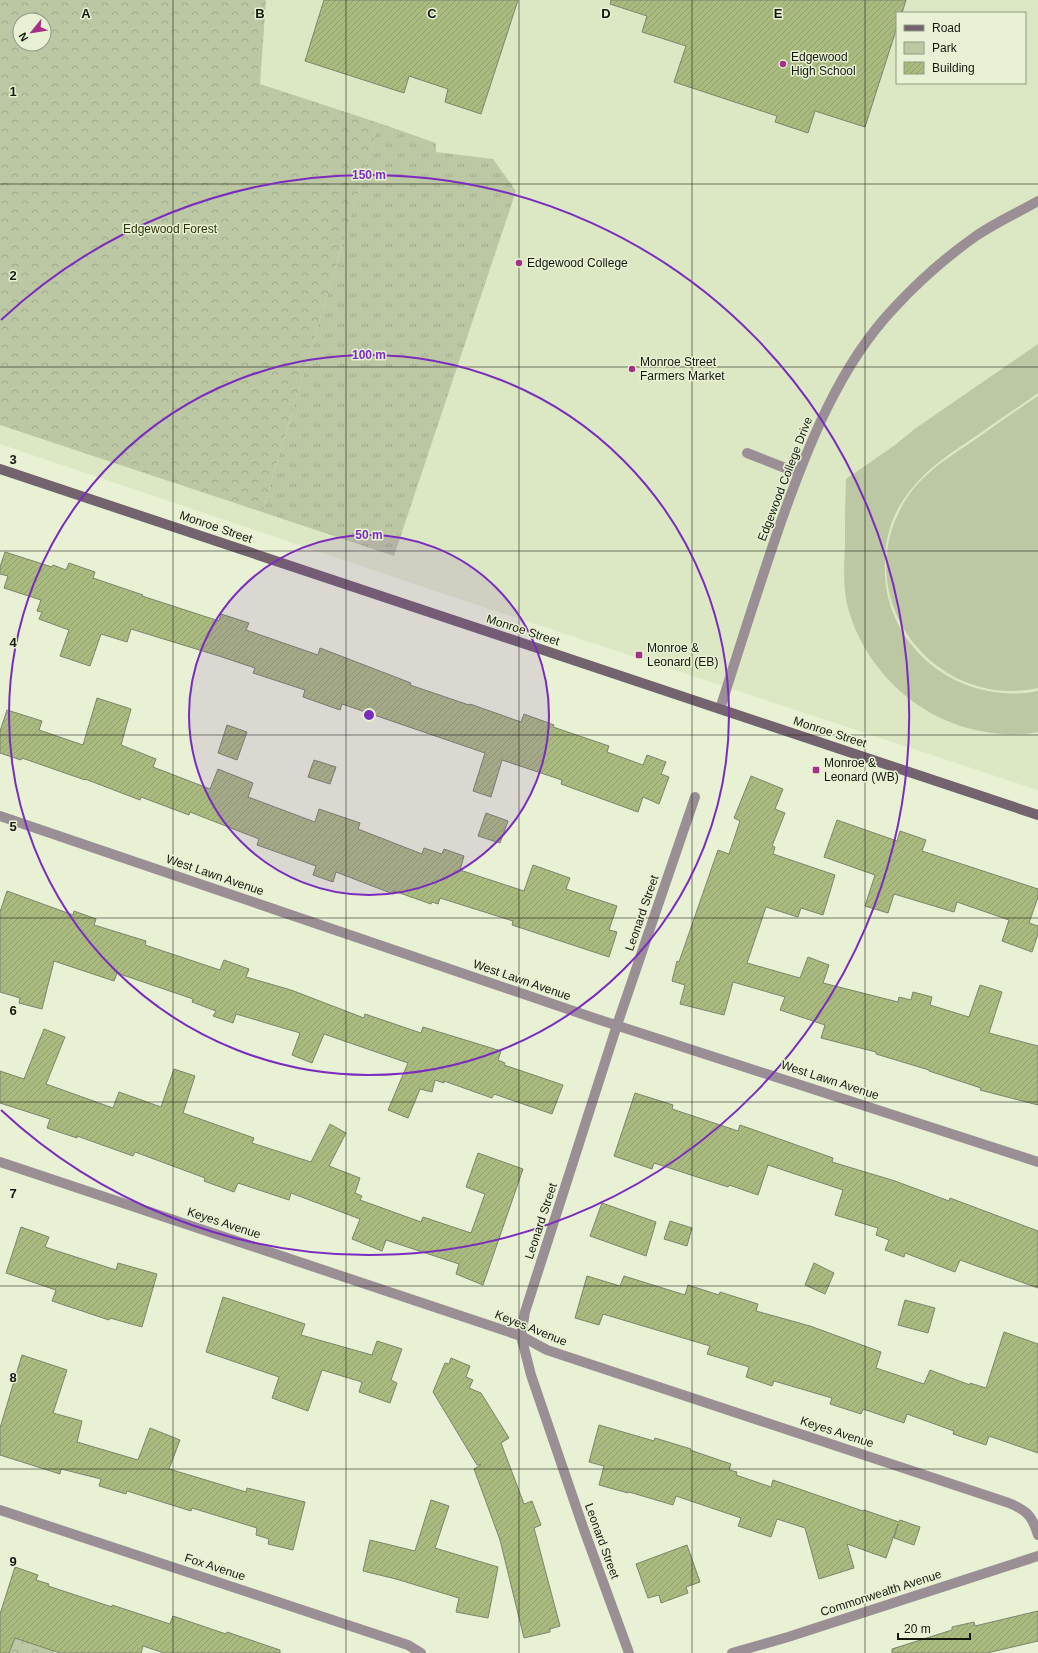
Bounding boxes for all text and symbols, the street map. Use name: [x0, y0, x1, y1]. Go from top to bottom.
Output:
text: A: [81, 6, 91, 21]
text: B: [255, 6, 265, 21]
text: C: [427, 6, 437, 21]
text: D: [601, 6, 611, 21]
text: E: [774, 6, 783, 21]
north arrow: [12, 12, 52, 52]
legend: [896, 12, 1026, 84]
text: Road: [932, 21, 961, 35]
text: N: [16, 31, 31, 43]
text: Park: [932, 41, 958, 55]
place label: Edgewood High School: [791, 50, 856, 78]
marker: Edgewood High School: [778, 59, 788, 69]
text: Building: [932, 61, 975, 75]
text: 1: [9, 84, 17, 99]
text: 150 m: [352, 168, 386, 182]
park label: Edgewood Forest: [123, 222, 218, 236]
place label: Edgewood College: [527, 256, 628, 270]
marker: Edgewood College: [514, 258, 524, 268]
text: 2: [9, 268, 17, 283]
text: 100 m: [352, 348, 386, 362]
place label: Monroe Street Farmers Market: [640, 355, 725, 383]
marker: Monroe Street Farmers Market: [627, 364, 637, 374]
street label: Edgewood College Drive: [755, 415, 815, 543]
text: 3: [9, 452, 17, 467]
street label: Monroe Street: [178, 508, 255, 546]
text: 50 m: [355, 528, 383, 542]
street label: Monroe Street: [485, 612, 562, 649]
text: 4: [9, 635, 17, 650]
place label: Monroe & Leonard (EB): [647, 641, 718, 669]
marker: Monroe & Leonard (EB): [634, 650, 644, 660]
centre of rings: [362, 708, 376, 722]
street label: Monroe Street: [792, 714, 869, 751]
place label: Monroe & Leonard (WB): [824, 756, 899, 784]
marker: Monroe & Leonard (WB): [811, 765, 821, 775]
text: 5: [9, 819, 17, 834]
street label: West Lawn Avenue: [164, 852, 266, 898]
street label: Leonard Street: [622, 873, 662, 953]
street label: West Lawn Avenue: [471, 957, 573, 1003]
text: 6: [9, 1003, 17, 1018]
street label: West Lawn Avenue: [779, 1058, 881, 1103]
street label: Leonard Street: [522, 1180, 560, 1261]
text: 7: [9, 1186, 17, 1201]
street label: Keyes Avenue: [185, 1205, 263, 1242]
street label: Keyes Avenue: [493, 1307, 569, 1349]
text: 8: [9, 1370, 17, 1385]
street label: Keyes Avenue: [798, 1414, 876, 1451]
street label: Leonard Street: [582, 1501, 622, 1581]
street label: Fox Avenue: [183, 1551, 248, 1584]
text: 9: [9, 1554, 17, 1569]
street label: Commonwealth Avenue: [819, 1567, 944, 1619]
scale bar: [898, 1615, 970, 1641]
text: 20 m: [904, 1622, 931, 1636]

